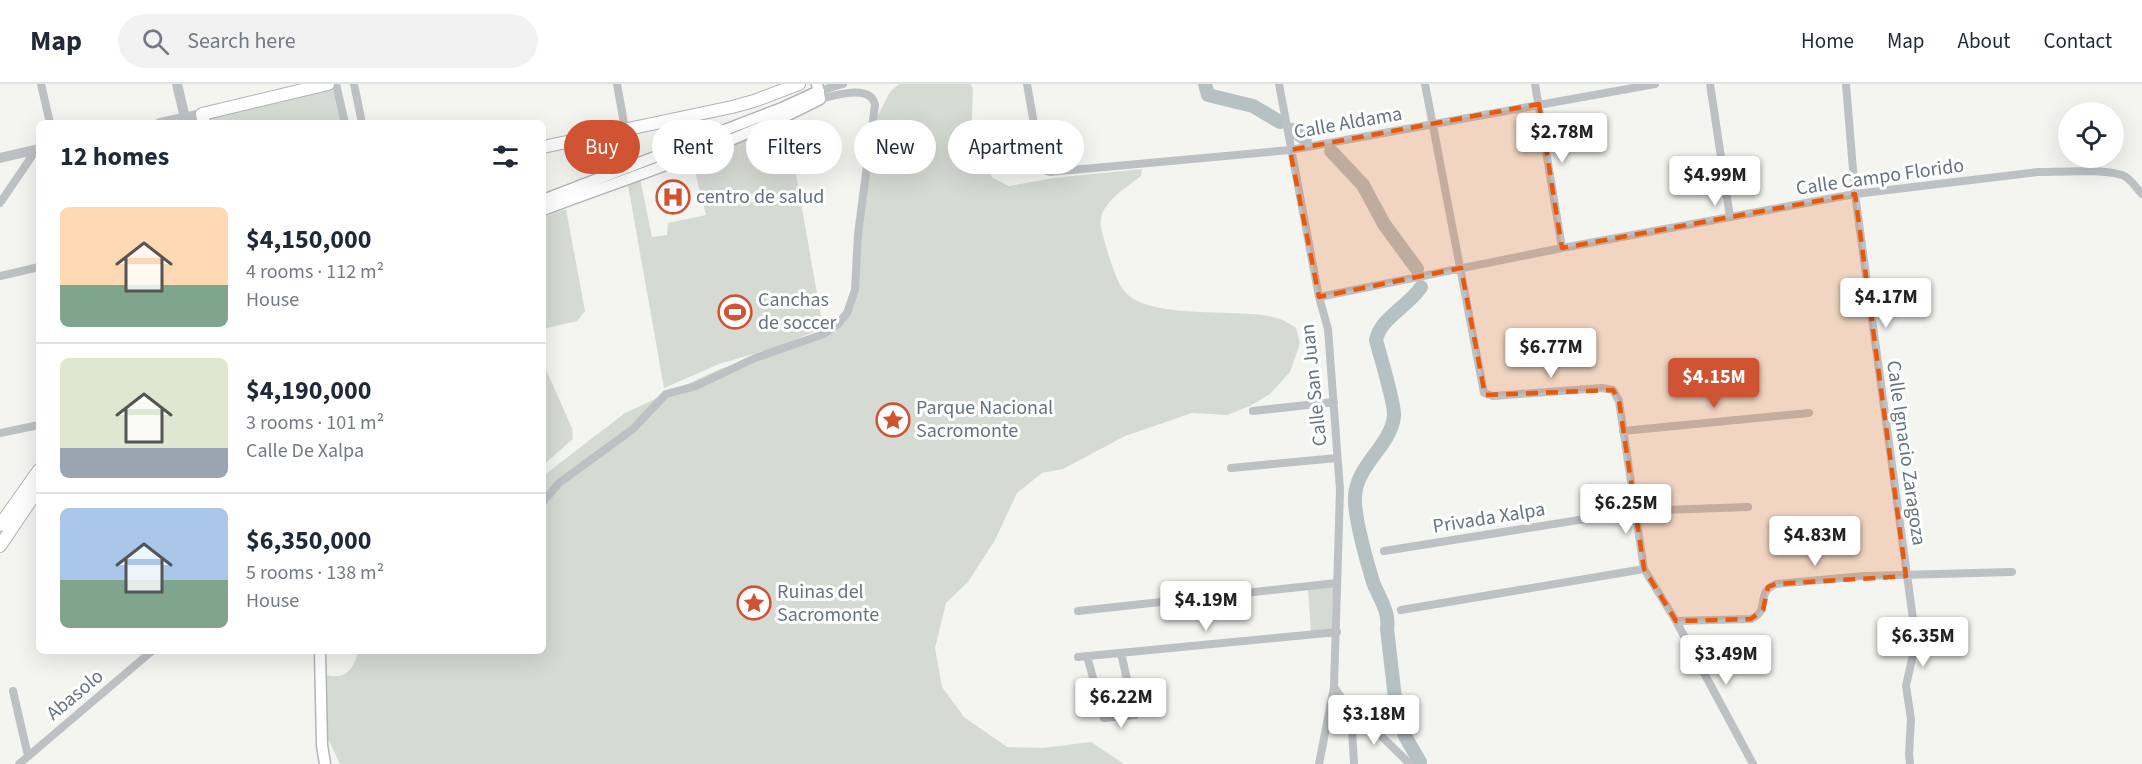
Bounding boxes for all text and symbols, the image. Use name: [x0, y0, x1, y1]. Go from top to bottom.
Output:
search box: [118, 14, 538, 68]
text: Map: [30, 21, 82, 61]
icon: search: [139, 25, 172, 58]
text: Search here: [187, 25, 296, 57]
text: Home: [1801, 26, 1854, 56]
text: Map: [1887, 26, 1925, 56]
text: About: [1958, 26, 2010, 56]
text: Contact: [2043, 26, 2112, 56]
street label: Calle Aldama: [1292, 100, 1404, 146]
map controls: [2058, 102, 2124, 168]
button: locate: [2058, 102, 2124, 168]
pin: $2.78M: [1513, 113, 1611, 164]
text: $2.78M: [1530, 118, 1594, 146]
chip: Buy: [564, 120, 640, 174]
chip: Rent: [652, 120, 734, 174]
chip: Filters: [746, 120, 842, 174]
chip: New: [854, 120, 936, 174]
chip: Apartment: [948, 120, 1084, 174]
text: 12 homes: [60, 138, 169, 175]
icon: filters: [489, 140, 522, 173]
street label: Calle Campo Florido: [1794, 151, 1966, 203]
pin: $4.99M: [1666, 156, 1764, 207]
text: $4.99M: [1683, 161, 1747, 189]
hospital icon: centro de salud: [655, 179, 691, 215]
place label: centro de salud: [696, 183, 824, 211]
text: $4,150,000: [246, 221, 371, 258]
icon: home: [108, 231, 180, 303]
text: 4 rooms · 112 m²: [246, 258, 384, 286]
pin: $4.17M: [1837, 278, 1935, 329]
text: $4.17M: [1854, 283, 1918, 311]
text: House: [246, 286, 299, 314]
place label: Canchas de soccer: [758, 286, 837, 337]
sports icon: Canchas de soccer: [717, 294, 753, 330]
street label: Calle San Juan: [1294, 322, 1334, 448]
pin: $6.77M: [1502, 328, 1600, 379]
text: $6.77M: [1519, 333, 1583, 361]
pin: $4.15M: [1665, 358, 1763, 409]
street label: Calle Ignacio Zaragoza: [1879, 359, 1933, 547]
text: $4.15M: [1682, 363, 1746, 391]
text: $4,190,000: [246, 372, 371, 409]
icon: home: [108, 382, 180, 454]
place label: Parque Nacional Sacromonte: [916, 394, 1053, 445]
place icon: Parque Nacional Sacromonte: [875, 402, 911, 438]
text: 3 rooms · 101 m²: [246, 409, 384, 437]
text: Calle De Xalpa: [246, 437, 364, 465]
pin: $6.25M: [1577, 484, 1675, 535]
text: $6.25M: [1594, 489, 1658, 517]
street label: Privada Xalpa: [1431, 495, 1547, 541]
pin: $4.83M: [1766, 516, 1864, 567]
text: $4.83M: [1783, 521, 1847, 549]
text: $6,350,000: [246, 522, 371, 559]
icon: home: [108, 532, 180, 604]
text: 5 rooms · 138 m²: [246, 559, 384, 587]
place label: Ruinas del Sacromonte: [777, 578, 879, 629]
pin: $4.19M: [1157, 581, 1255, 632]
place icon: Ruinas del Sacromonte: [736, 585, 772, 621]
text: $4.19M: [1174, 586, 1238, 614]
text: House: [246, 587, 299, 615]
pin: $6.35M: [1874, 617, 1972, 668]
text: $6.35M: [1891, 622, 1955, 650]
pin: $3.49M: [1677, 635, 1775, 686]
text: $3.49M: [1694, 640, 1758, 668]
street label: Abasolo: [40, 663, 110, 727]
pin: $6.22M: [1072, 678, 1170, 729]
text: $6.22M: [1089, 683, 1153, 711]
pin: $3.18M: [1325, 695, 1423, 746]
text: $3.18M: [1342, 700, 1406, 728]

